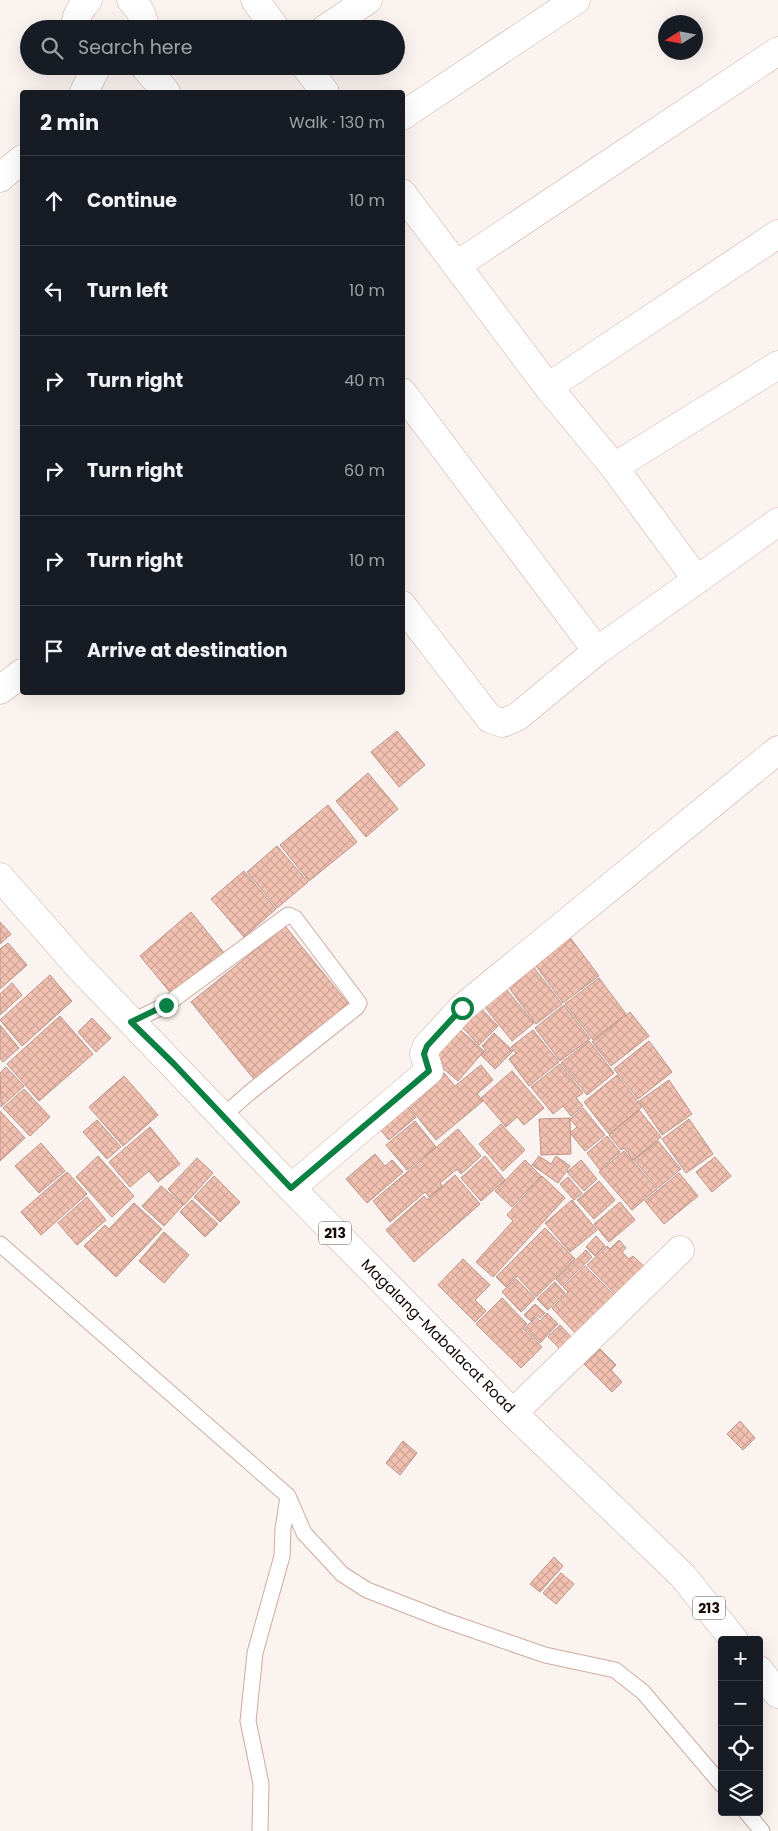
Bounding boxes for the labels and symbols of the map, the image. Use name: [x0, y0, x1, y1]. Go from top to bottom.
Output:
north arrow: [658, 15, 703, 60]
route end: [155, 994, 178, 1017]
route start: [451, 997, 474, 1020]
road number: 213: [319, 1222, 351, 1244]
street label: Magalang-Mabalacat Road: [357, 1254, 520, 1417]
road number: 213: [693, 1596, 725, 1620]

